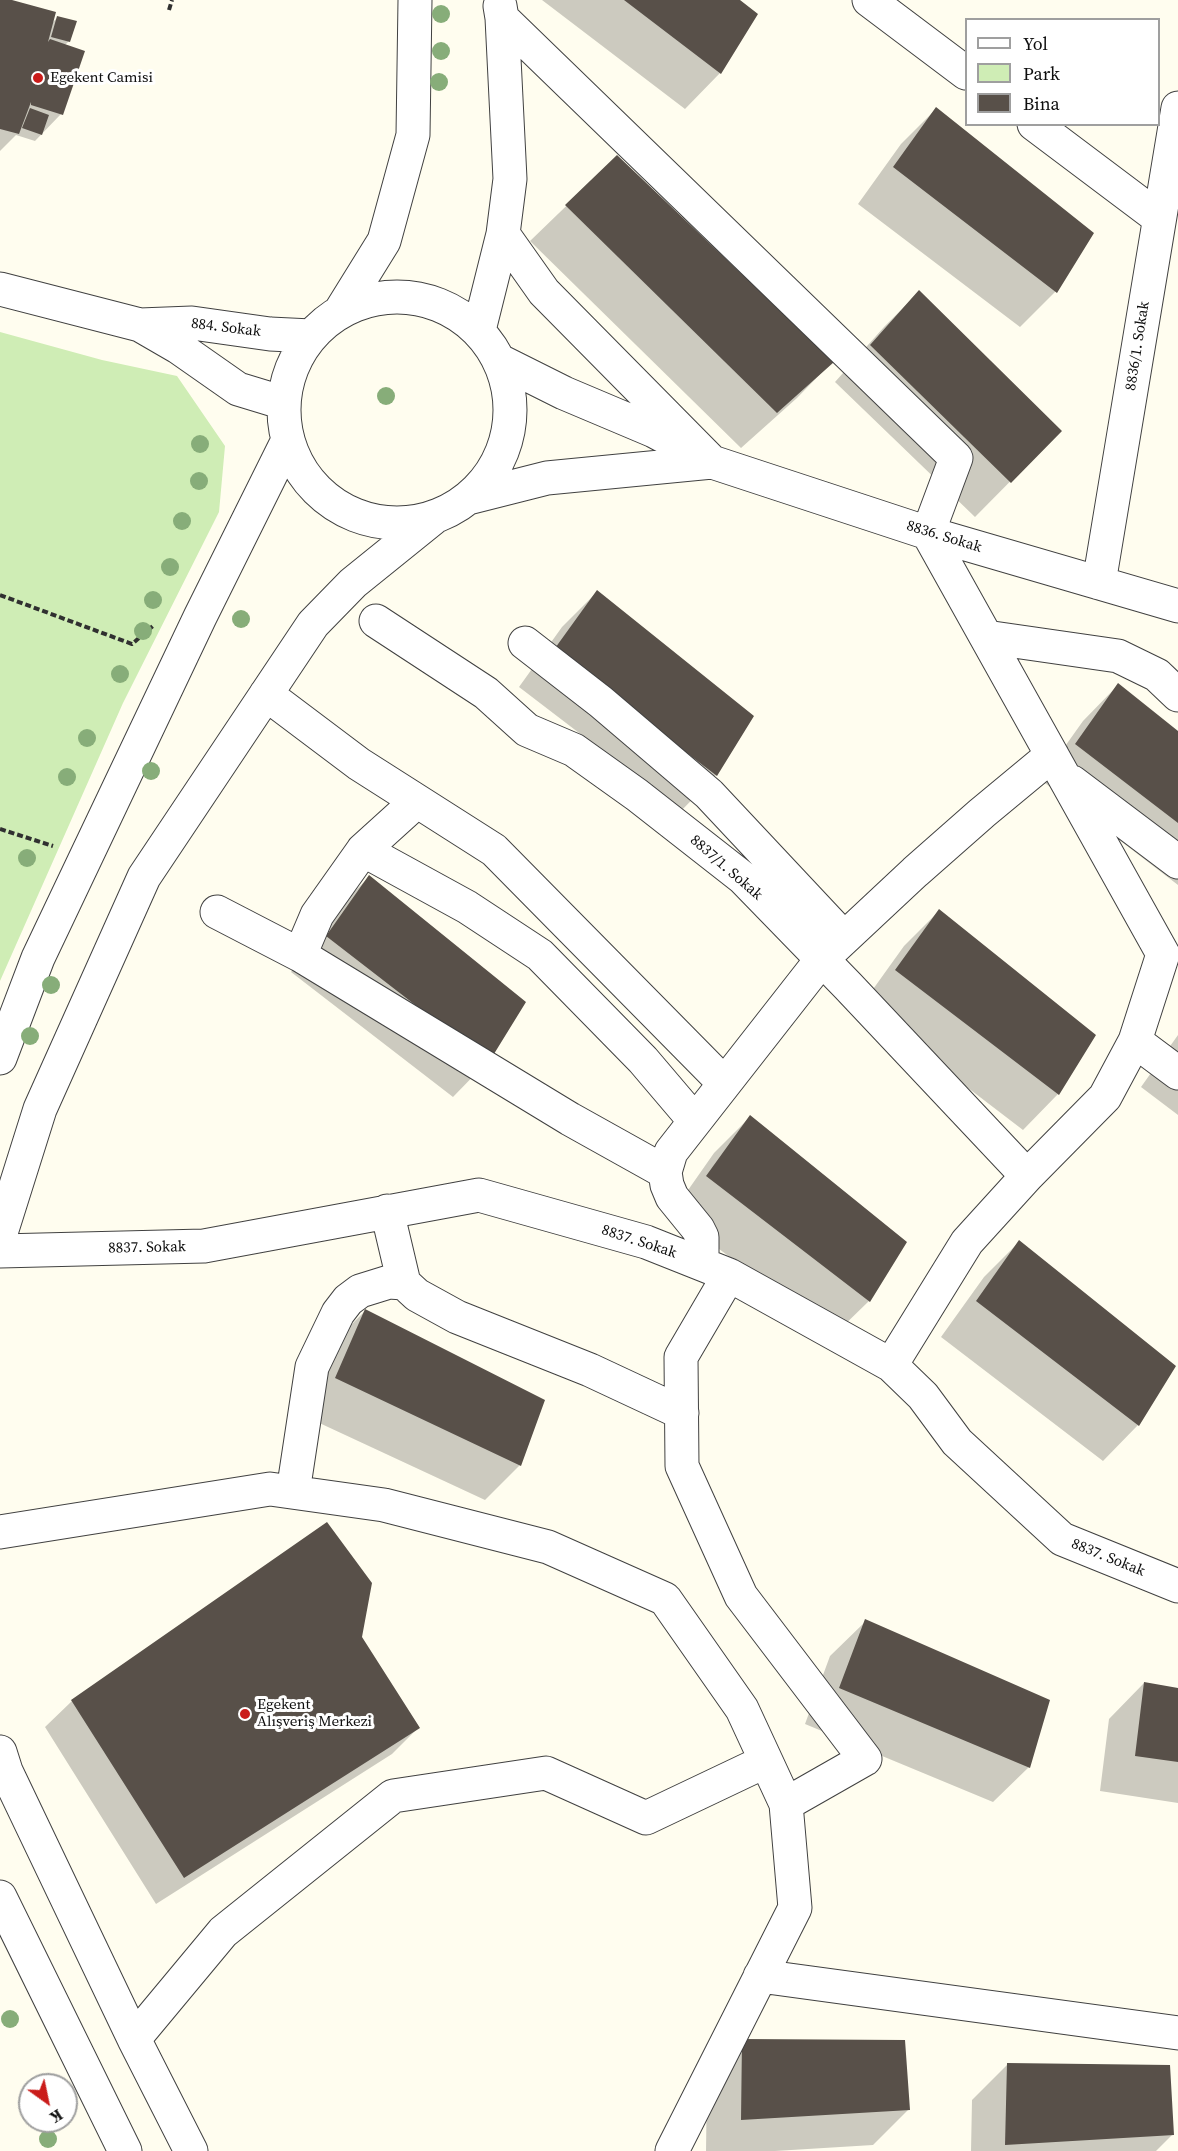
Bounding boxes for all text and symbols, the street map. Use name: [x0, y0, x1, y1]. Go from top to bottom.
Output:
legend: [965, 18, 1160, 126]
text: Yol: [1023, 31, 1048, 56]
text: Park: [1023, 61, 1060, 86]
place label: Egekent Camisi: [50, 69, 153, 87]
marker: Egekent Camisi: [31, 71, 45, 85]
text: Bina: [1023, 91, 1060, 116]
street label: 8836/1. Sokak: [1122, 300, 1154, 392]
street label: 884. Sokak: [190, 315, 262, 341]
street label: 8836. Sokak: [904, 517, 984, 557]
street label: 8837/1. Sokak: [686, 832, 766, 904]
street label: 8837. Sokak: [599, 1221, 679, 1263]
street label: 8837. Sokak: [108, 1238, 186, 1258]
street label: 8837. Sokak: [1069, 1535, 1147, 1581]
place label: Egekent Alışveriş Merkezi: [257, 1696, 372, 1731]
marker: Egekent Alışveriş Merkezi: [238, 1707, 252, 1721]
north arrow: [18, 2073, 78, 2133]
text: K: [46, 2104, 67, 2129]

